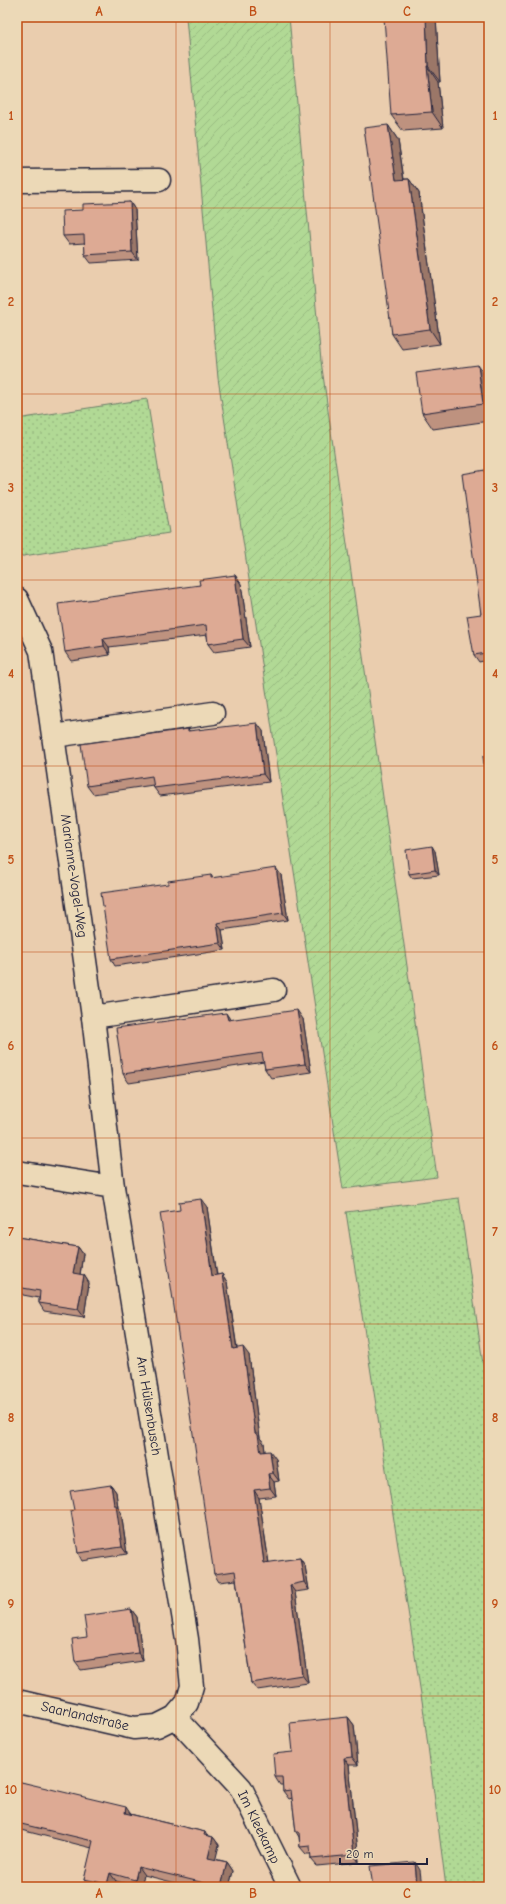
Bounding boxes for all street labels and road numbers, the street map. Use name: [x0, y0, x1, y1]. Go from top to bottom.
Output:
street label: Marianne-Vogel-Weg: [57, 813, 91, 939]
street label: Am Hülsenbusch: [133, 1355, 165, 1457]
street label: Saarlandstraße: [39, 1698, 131, 1734]
street label: Im Kleekamp: [234, 1788, 284, 1866]

